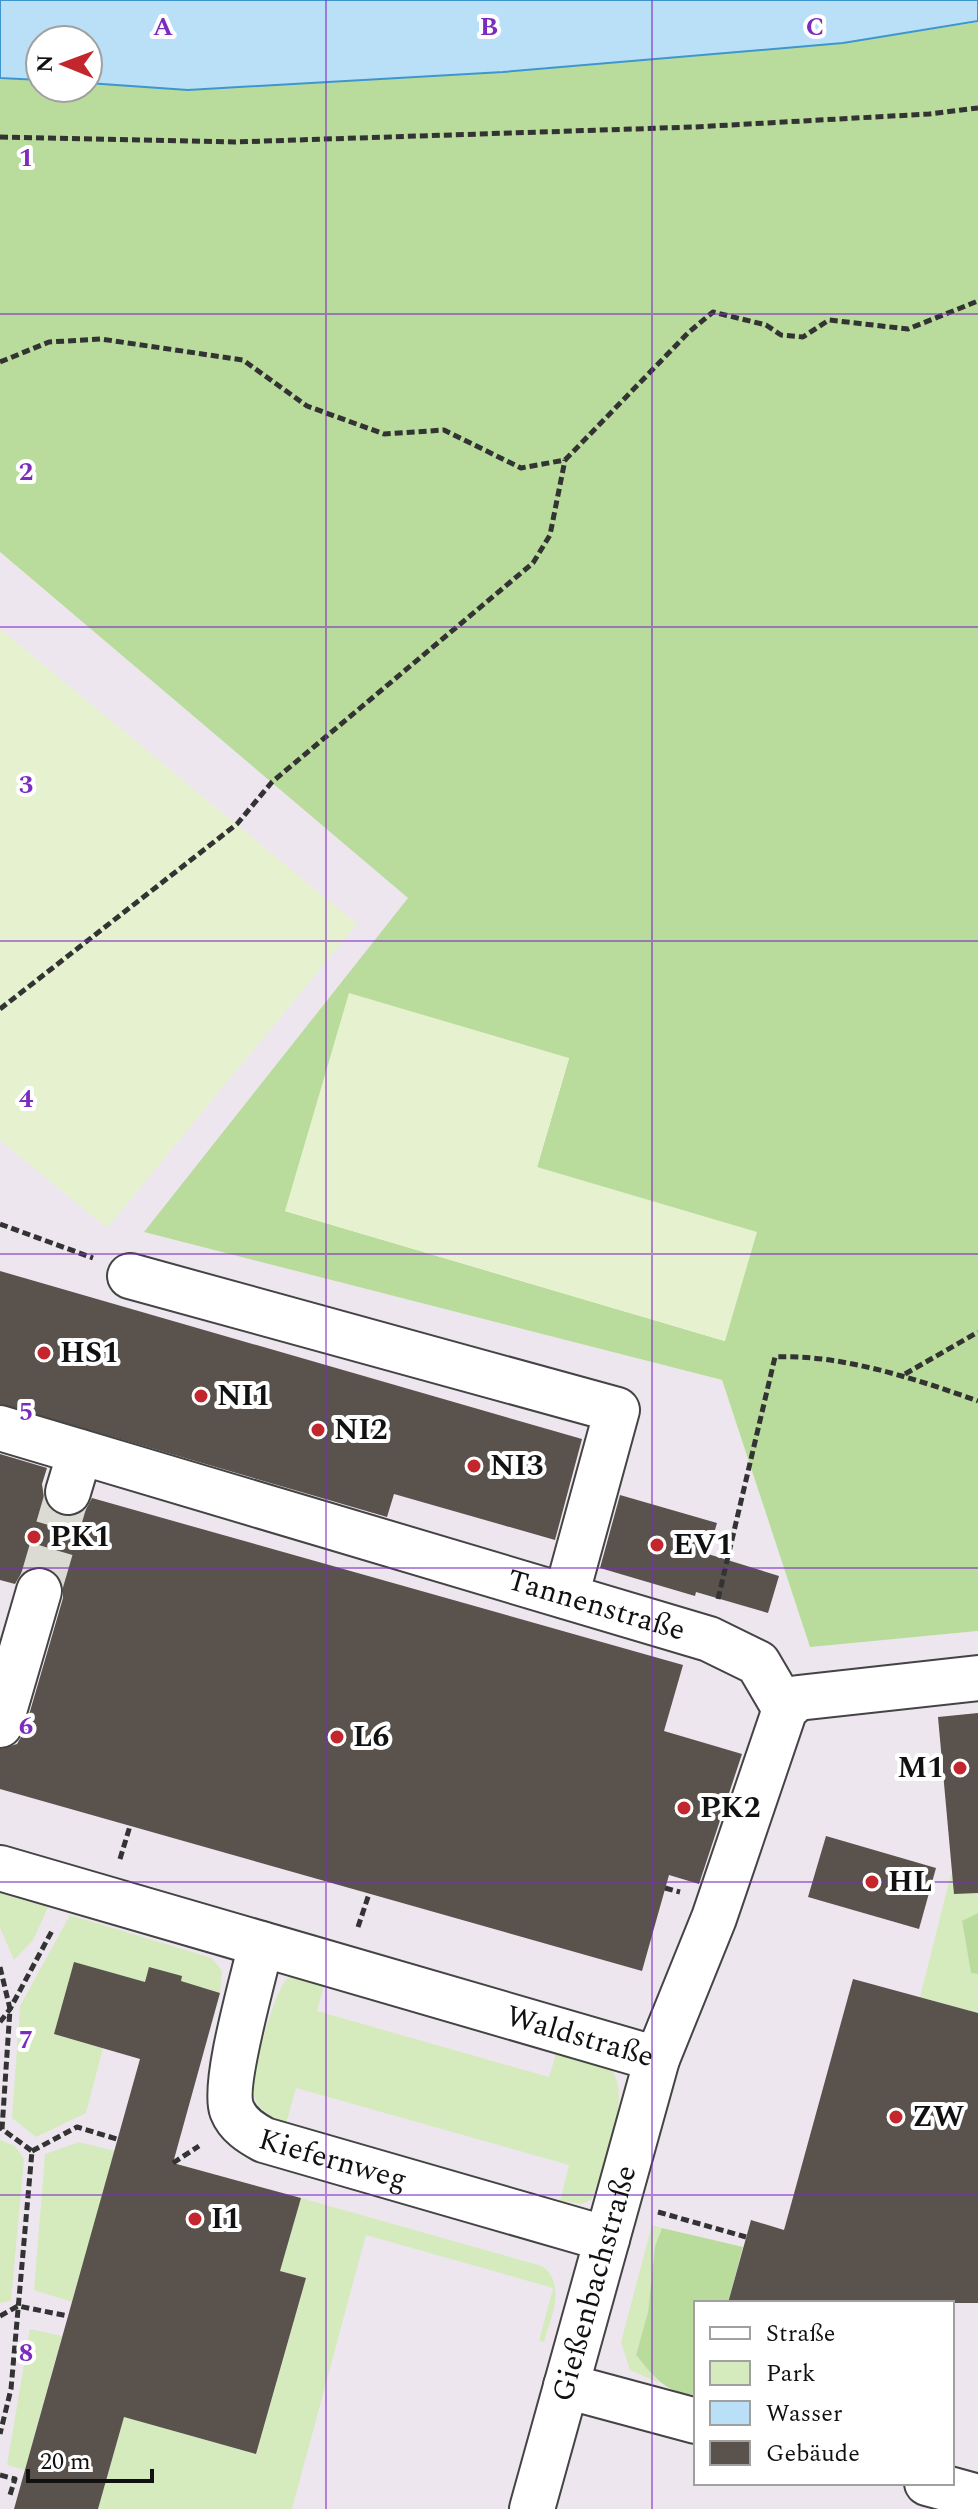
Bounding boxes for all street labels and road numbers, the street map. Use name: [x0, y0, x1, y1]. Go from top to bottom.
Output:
street label: Tannenstraße: [502, 1557, 691, 1654]
street label: Waldstraße: [501, 1993, 659, 2080]
street label: Kiefernweg: [253, 2117, 413, 2203]
street label: Gießenbachstraße: [540, 2160, 649, 2407]

